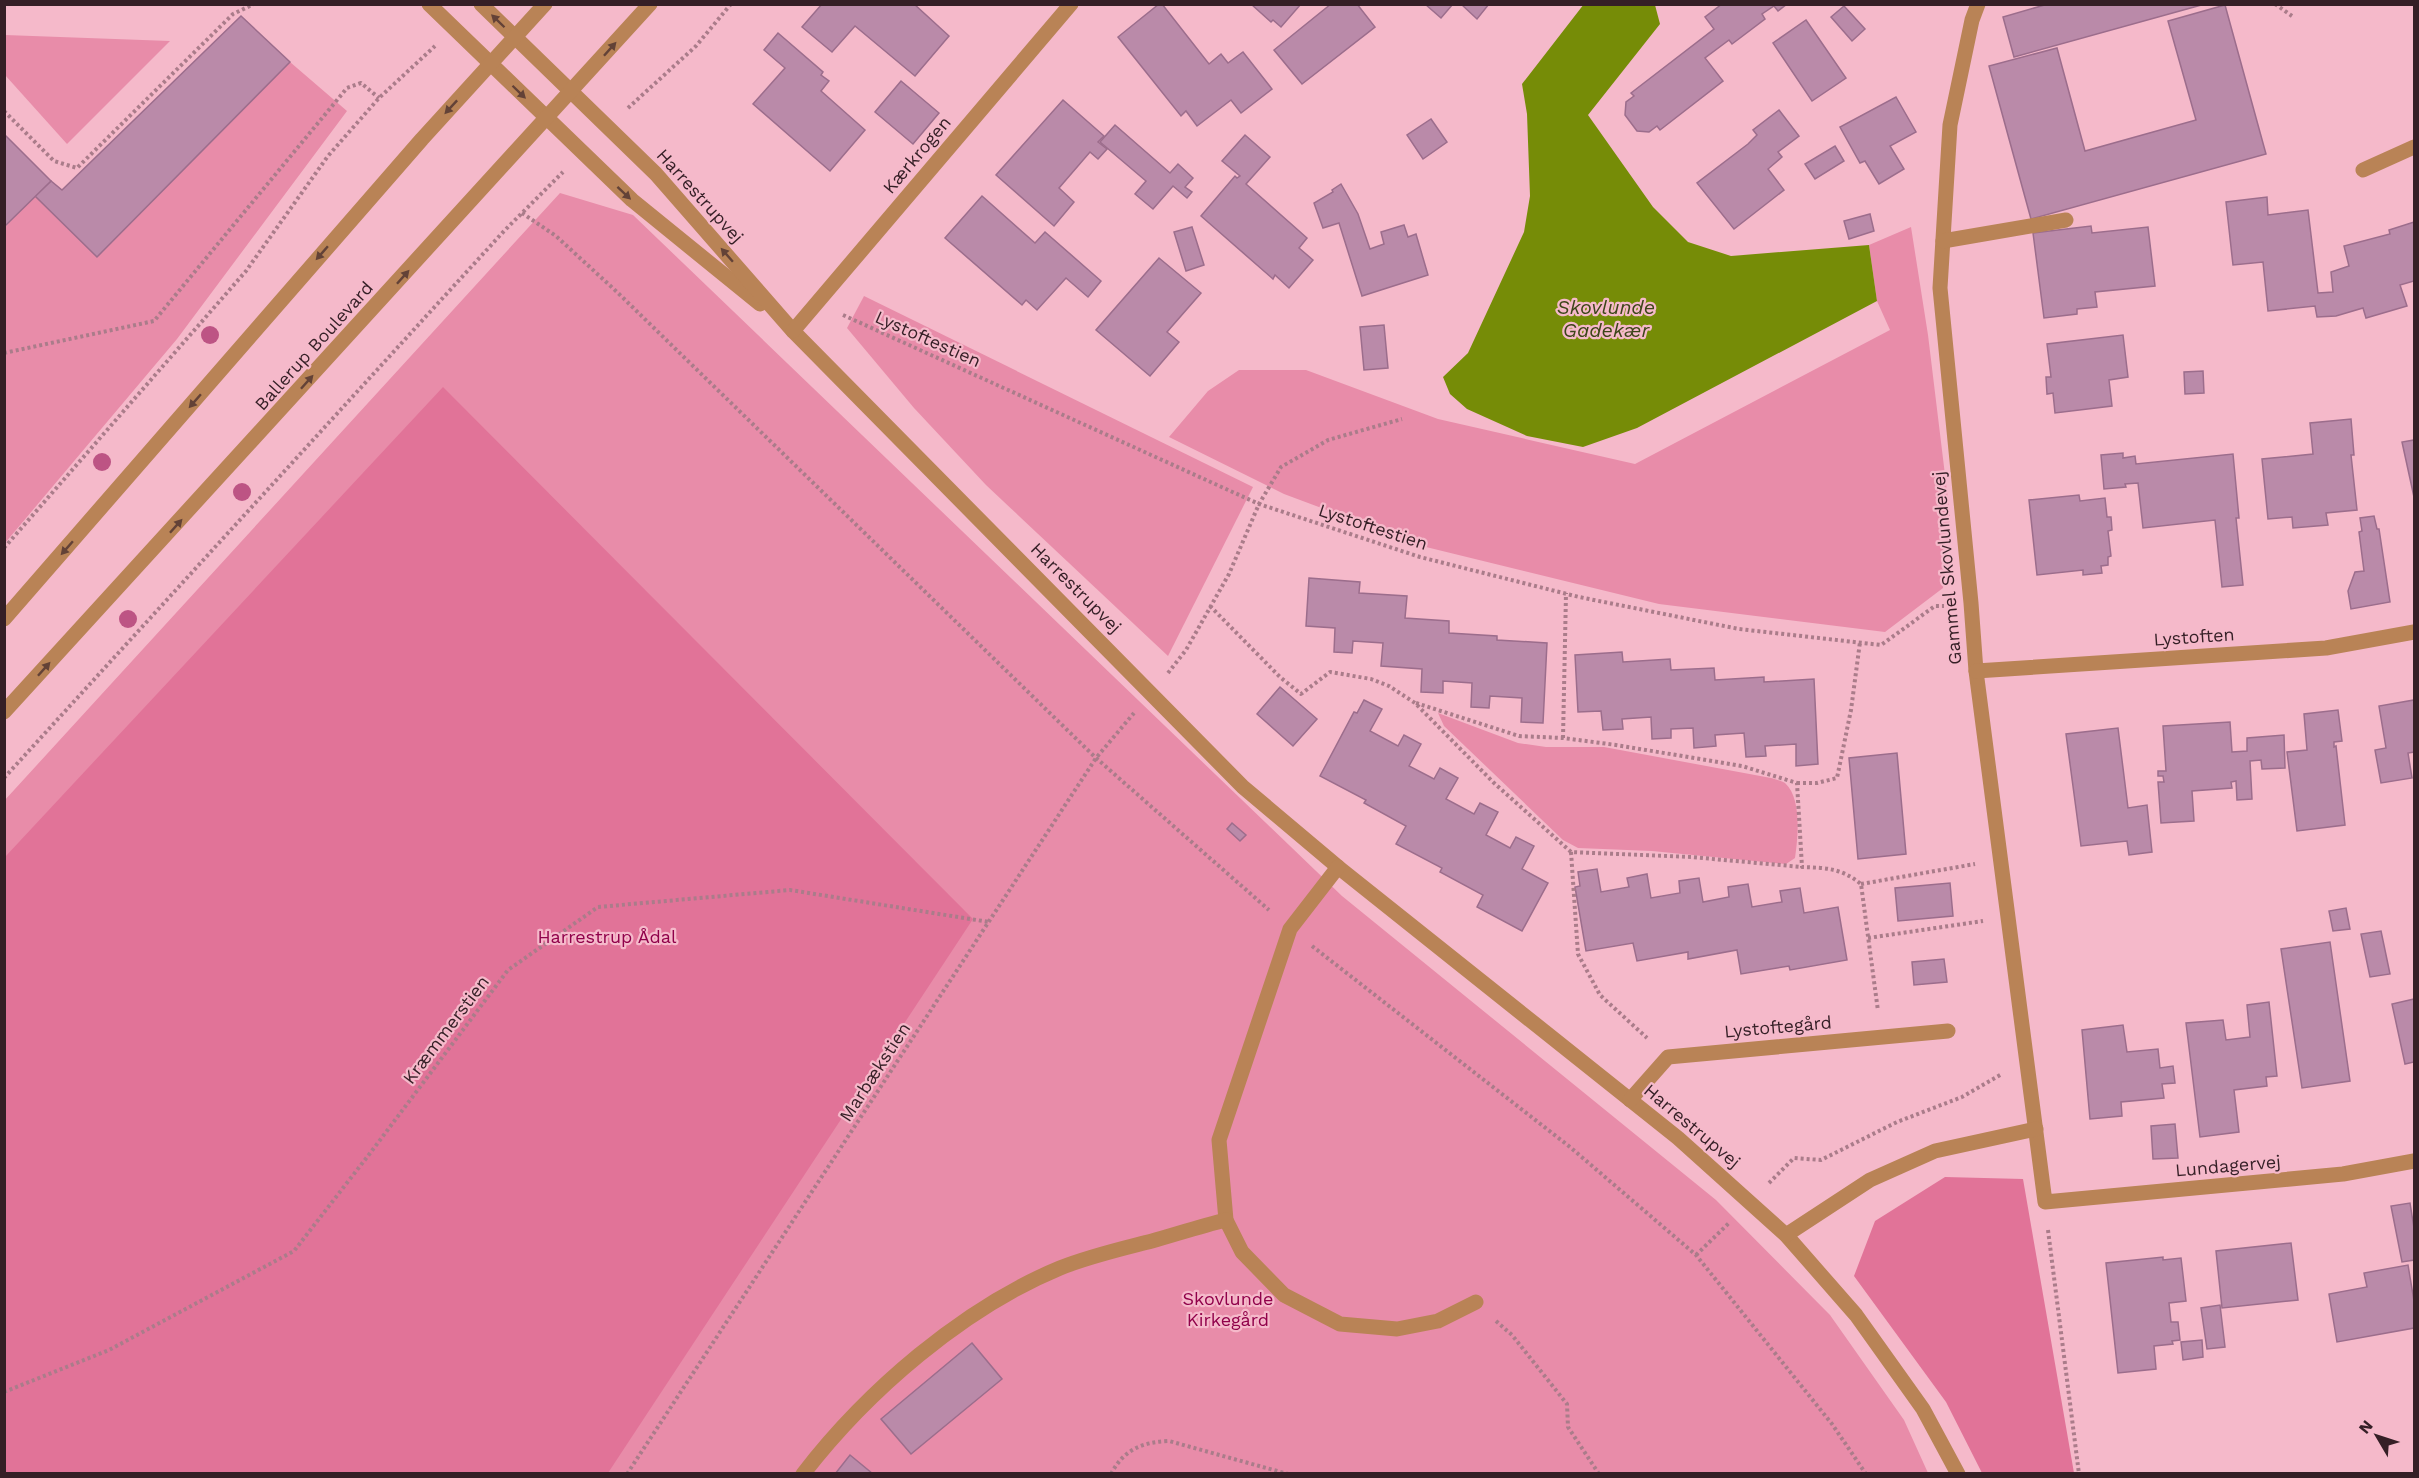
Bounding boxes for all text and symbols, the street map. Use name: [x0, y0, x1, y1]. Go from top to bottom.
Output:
one-way arrow: [491, 14, 506, 28]
one-way arrow: [603, 42, 616, 57]
one-way arrow: [512, 84, 526, 98]
one-way arrow: [445, 99, 458, 114]
street label: Kærkrogen: [878, 112, 955, 198]
street label: Harrestrupvej: [653, 144, 748, 247]
one-way arrow: [617, 185, 631, 199]
one-way arrow: [316, 245, 329, 260]
one-way arrow: [720, 247, 733, 263]
one-way arrow: [396, 270, 409, 285]
street label: Ballerup Boulevard: [250, 277, 377, 414]
water label: Skovlunde Gadekær: [1557, 295, 1655, 342]
street label: Lystoftestien: [872, 306, 984, 371]
one-way arrow: [300, 375, 314, 389]
one-way arrow: [188, 393, 201, 409]
street label: Gammel Skovlundevej: [1928, 470, 1965, 666]
street label: Lystoftestien: [1316, 499, 1430, 554]
one-way arrow: [169, 518, 183, 533]
street label: Harrestrupvej: [1027, 538, 1126, 637]
one-way arrow: [61, 540, 74, 555]
street label: Lystoften: [2153, 623, 2235, 650]
one-way arrow: [37, 662, 51, 677]
park label: Harrestrup Ådal: [538, 926, 677, 947]
street label: Kræmmerstien: [398, 971, 493, 1088]
street label: Lystoftegård: [1723, 1011, 1833, 1042]
street label: Marbækstien: [835, 1018, 914, 1125]
street label: Harrestrupvej: [1640, 1079, 1745, 1172]
street label: Lundagervej: [2174, 1150, 2282, 1181]
park label: Skovlunde Kirkegård: [1182, 1288, 1274, 1330]
north arrow: [2347, 1406, 2407, 1466]
text: N: [2355, 1416, 2377, 1437]

